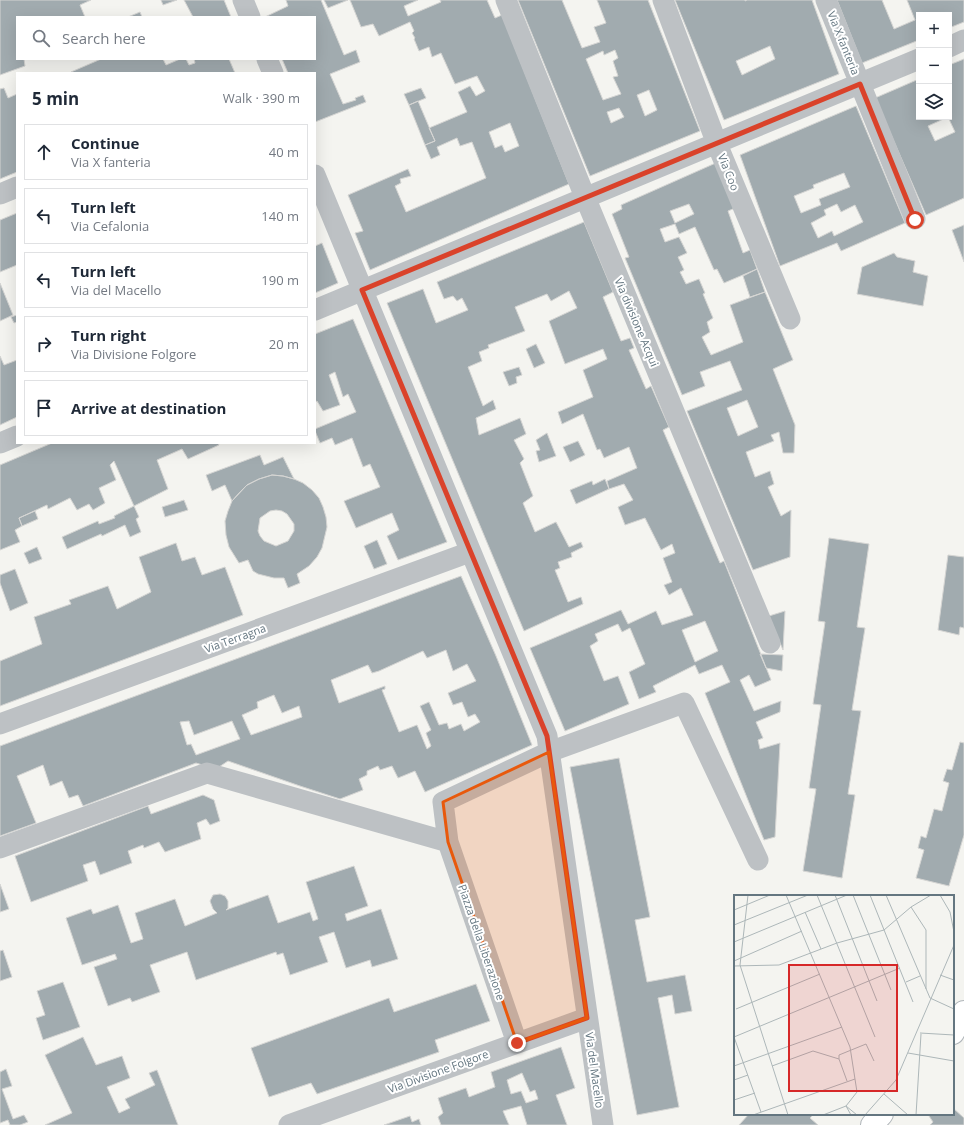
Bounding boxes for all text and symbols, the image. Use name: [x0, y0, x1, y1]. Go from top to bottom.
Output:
street label: Via X fanteria: [824, 9, 864, 77]
map controls: [916, 12, 952, 120]
button: +: [916, 12, 952, 48]
search box: [16, 16, 316, 60]
icon: search: [30, 27, 52, 49]
text: Search here: [62, 28, 146, 48]
button: −: [916, 48, 952, 84]
button: layers: [916, 84, 952, 120]
text: 5 min: [32, 87, 79, 110]
text: Walk · 390 m: [223, 89, 300, 107]
text: Continue: [71, 133, 139, 153]
icon: ahead: [33, 141, 55, 163]
text: 40 m: [269, 143, 299, 161]
street label: Via Coo: [715, 151, 743, 193]
text: Via X fanteria: [71, 153, 151, 171]
text: Turn left: [71, 197, 136, 217]
icon: left: [33, 205, 55, 227]
text: 140 m: [261, 207, 299, 225]
route start: [906, 211, 924, 229]
text: Via Cefalonia: [71, 217, 149, 235]
text: Turn left: [71, 261, 136, 281]
icon: left: [33, 269, 55, 291]
text: 190 m: [261, 271, 299, 289]
street label: Via divisione Acqui: [612, 275, 662, 369]
text: Via del Macello: [71, 281, 161, 299]
text: Turn right: [71, 325, 146, 345]
icon: right: [33, 333, 55, 355]
text: 20 m: [269, 335, 299, 353]
text: Via Divisione Folgore: [71, 345, 196, 363]
icon: arrive: [33, 397, 55, 419]
text: Arrive at destination: [71, 398, 226, 418]
street label: Via Terragna: [202, 620, 268, 656]
street label: Piazza della Liberazione: [455, 882, 509, 1002]
inset map: [734, 895, 954, 1115]
street label: Via del Macello: [582, 1031, 608, 1109]
route end: [508, 1034, 526, 1052]
street label: Via Divisione Folgore: [386, 1046, 490, 1096]

